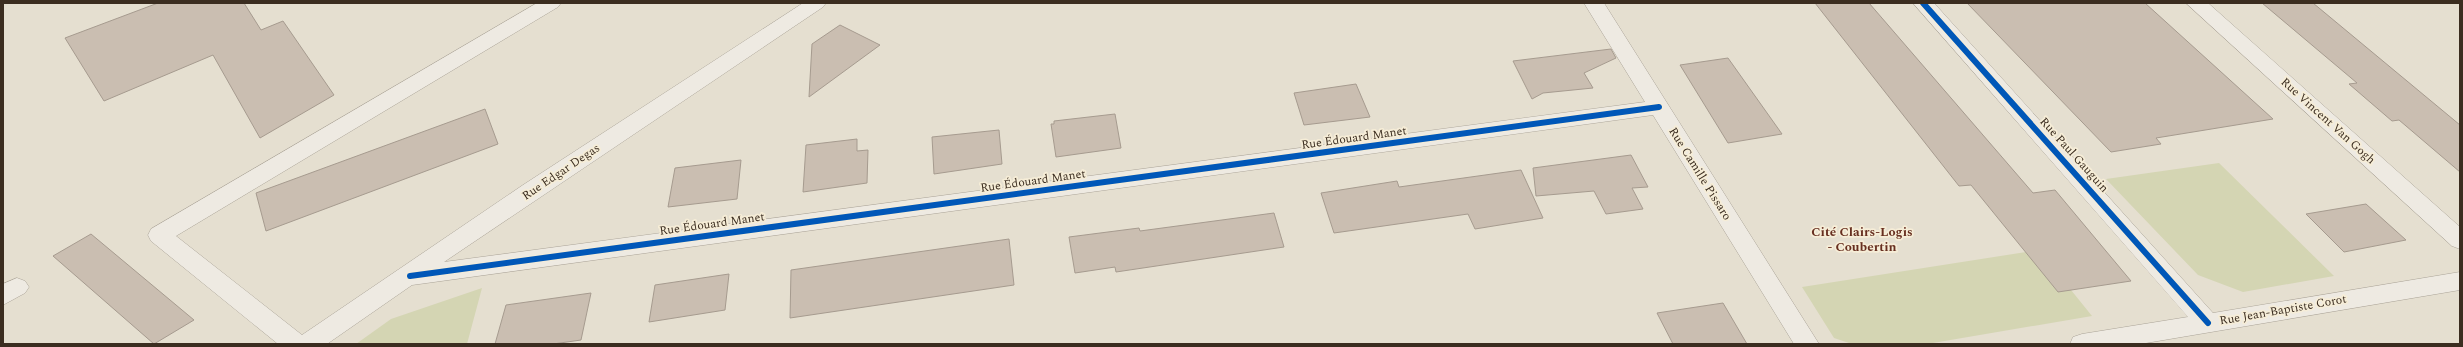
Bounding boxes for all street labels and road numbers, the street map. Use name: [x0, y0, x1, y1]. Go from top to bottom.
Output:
street label: Rue Vincent Van Gogh: [2276, 73, 2380, 169]
street label: Rue Paul Gauguin: [2035, 113, 2113, 197]
street label: Rue Édouard Manet: [1300, 121, 1408, 155]
street label: Rue Camille Pissaro: [1664, 124, 1736, 224]
street label: Rue Edgar Degas: [518, 139, 604, 205]
street label: Rue Édouard Manet: [979, 164, 1087, 198]
street label: Rue Édouard Manet: [658, 207, 766, 241]
street label: Rue Jean-Baptiste Corot: [2218, 289, 2348, 331]

